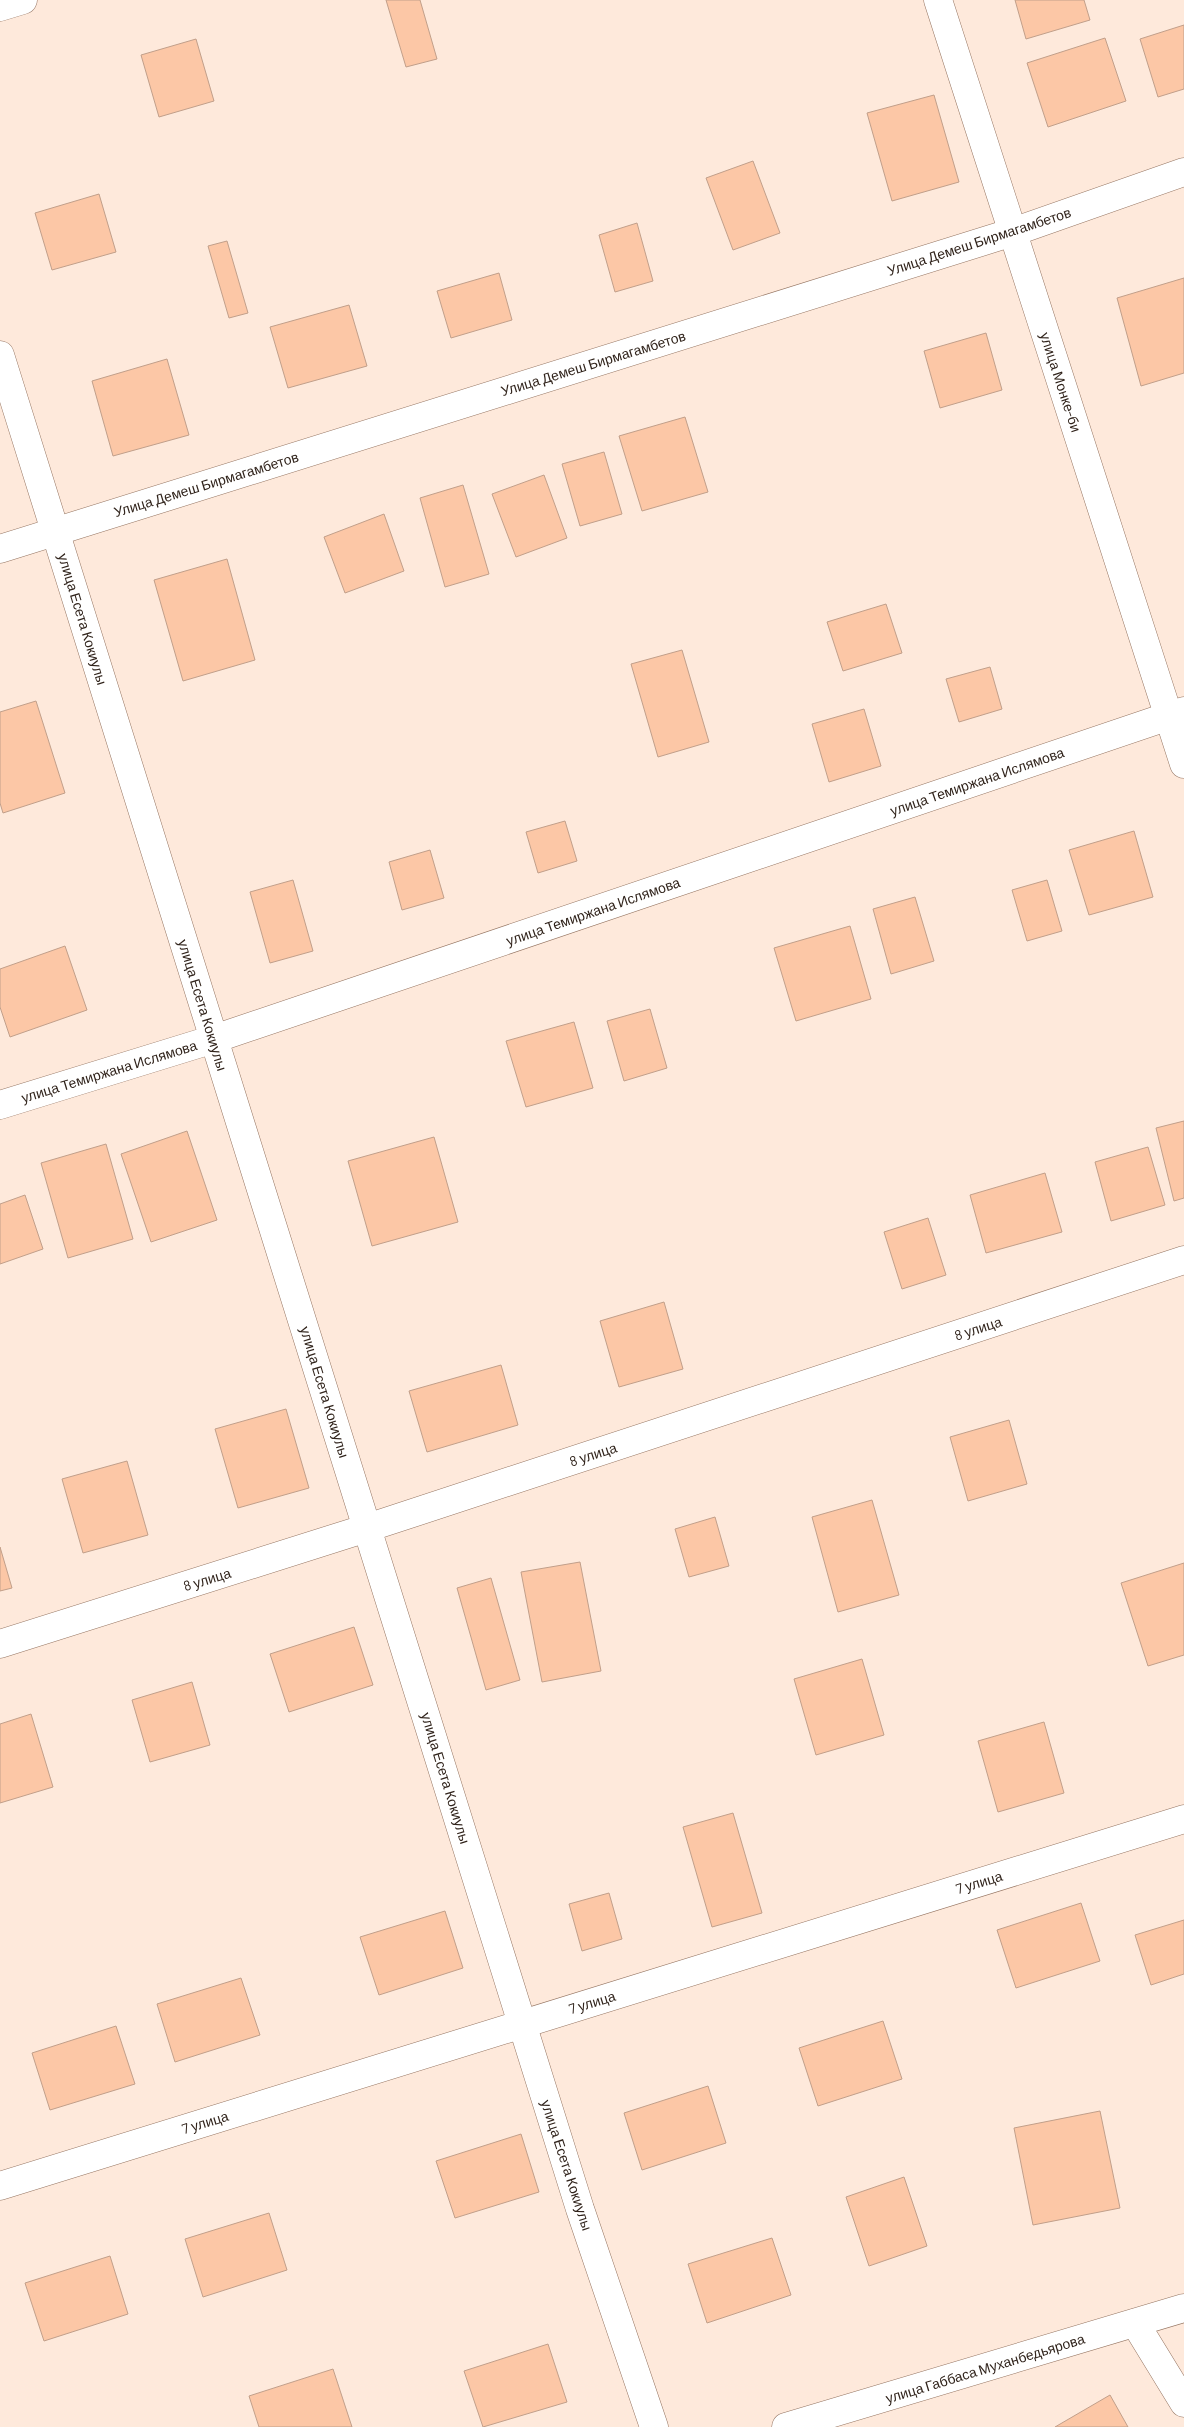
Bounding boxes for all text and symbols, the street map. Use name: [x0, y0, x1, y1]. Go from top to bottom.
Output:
street label: Улица Демеш Бирмагамбетов: [885, 203, 1073, 279]
street label: Улица Демеш Бирмагамбетов: [499, 327, 687, 399]
street label: улица Монке-би: [1037, 330, 1085, 434]
street label: Улица Демеш Бирмагамбетов: [112, 448, 300, 520]
street label: улица Есета Кокиулы: [55, 551, 111, 687]
street label: улица Темиржана Ислямова: [888, 743, 1066, 819]
street label: улица Темиржана Ислямова: [504, 873, 682, 949]
street label: улица Есета Кокиулы: [175, 937, 231, 1073]
street label: улица Темиржана Ислямова: [19, 1036, 199, 1106]
street label: 8 улица: [952, 1312, 1004, 1344]
street label: улица Есета Кокиулы: [297, 1324, 353, 1460]
street label: 8 улица: [567, 1438, 619, 1470]
street label: 8 улица: [181, 1564, 233, 1594]
street label: улица Есета Кокиулы: [418, 1710, 474, 1846]
street label: 7 улица: [954, 1867, 1005, 1897]
street label: 7 улица: [567, 1987, 618, 2017]
street label: улица Есета Кокиулы: [538, 2097, 596, 2233]
street label: 7 улица: [180, 2107, 231, 2137]
street label: улица Габбаса Муханбедьярова: [883, 2330, 1087, 2406]

